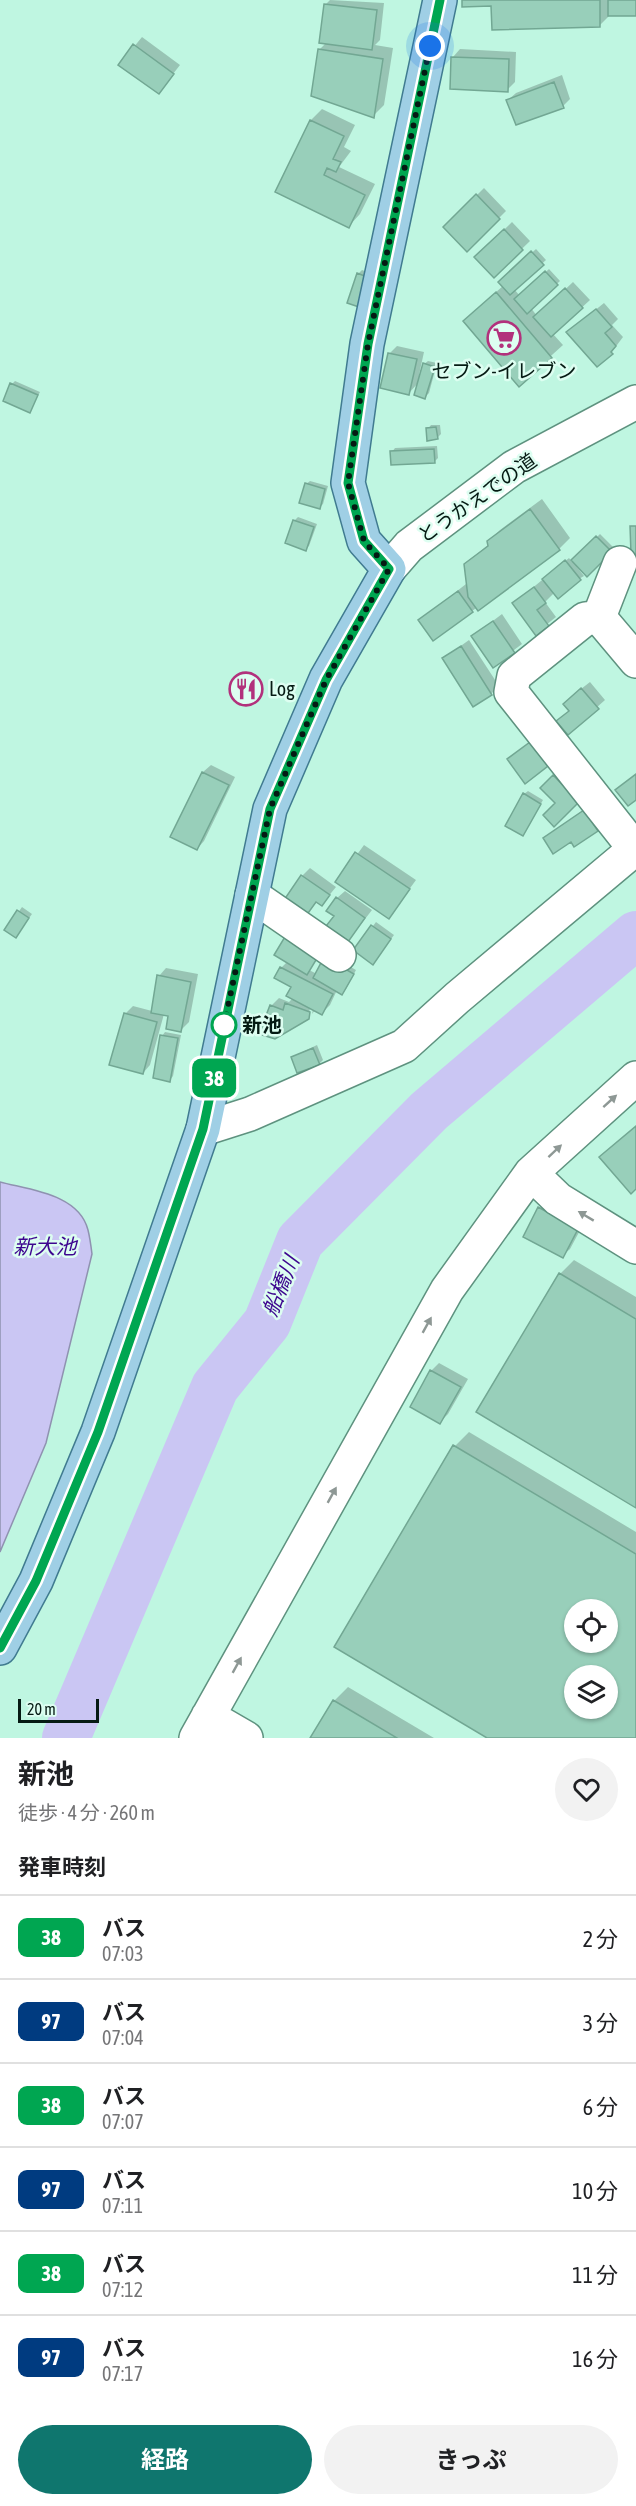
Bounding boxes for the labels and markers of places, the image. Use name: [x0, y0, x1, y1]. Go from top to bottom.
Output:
supermarket icon: セブン-イレブン: [486, 320, 522, 356]
place label: セブン-イレブン: [432, 359, 577, 382]
restaurant icon: Log: [228, 671, 264, 707]
place label: Log: [269, 677, 295, 700]
marker: 新池: [211, 1012, 237, 1038]
place label: 新池: [242, 1013, 282, 1036]

